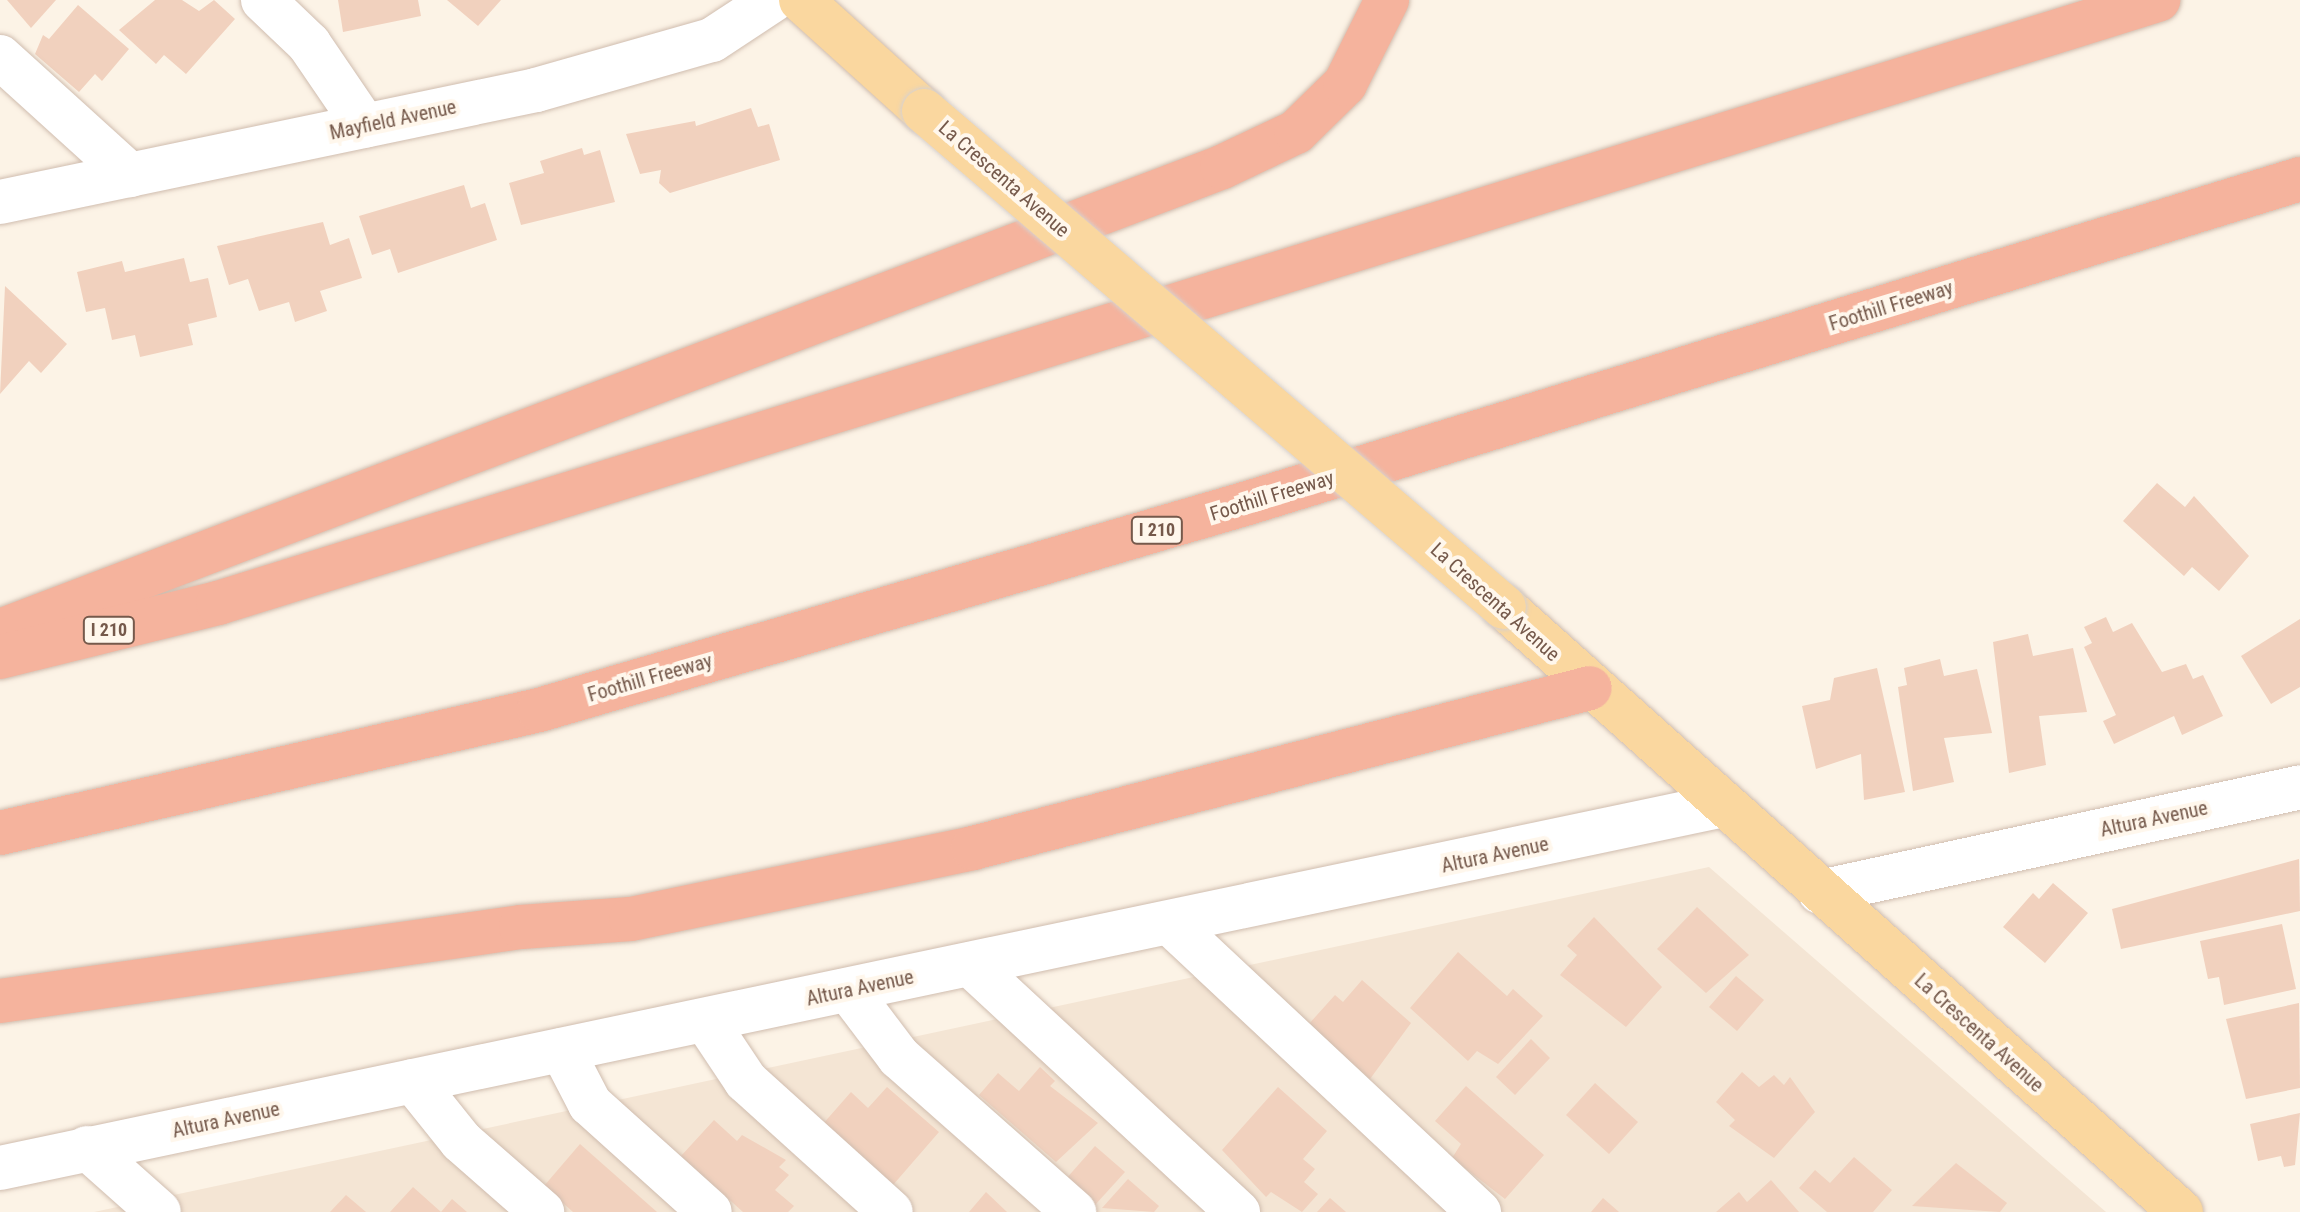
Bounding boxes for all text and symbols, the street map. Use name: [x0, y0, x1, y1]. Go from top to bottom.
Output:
street label: Mayfield Avenue: [328, 95, 458, 145]
street label: La Crescenta Avenue: [934, 116, 1074, 242]
street label: Foothill Freeway: [1826, 276, 1956, 336]
street label: Foothill Freeway: [1207, 466, 1337, 526]
road number: I 210: [1129, 516, 1185, 544]
street label: La Crescenta Avenue: [1426, 538, 1564, 666]
road number: I 210: [81, 616, 137, 644]
street label: Foothill Freeway: [585, 649, 715, 707]
street label: Altura Avenue: [2098, 796, 2210, 842]
street label: Altura Avenue: [1439, 832, 1551, 878]
street label: Altura Avenue: [804, 965, 916, 1011]
street label: La Crescenta Avenue: [1910, 969, 2048, 1097]
street label: Altura Avenue: [170, 1097, 282, 1143]

